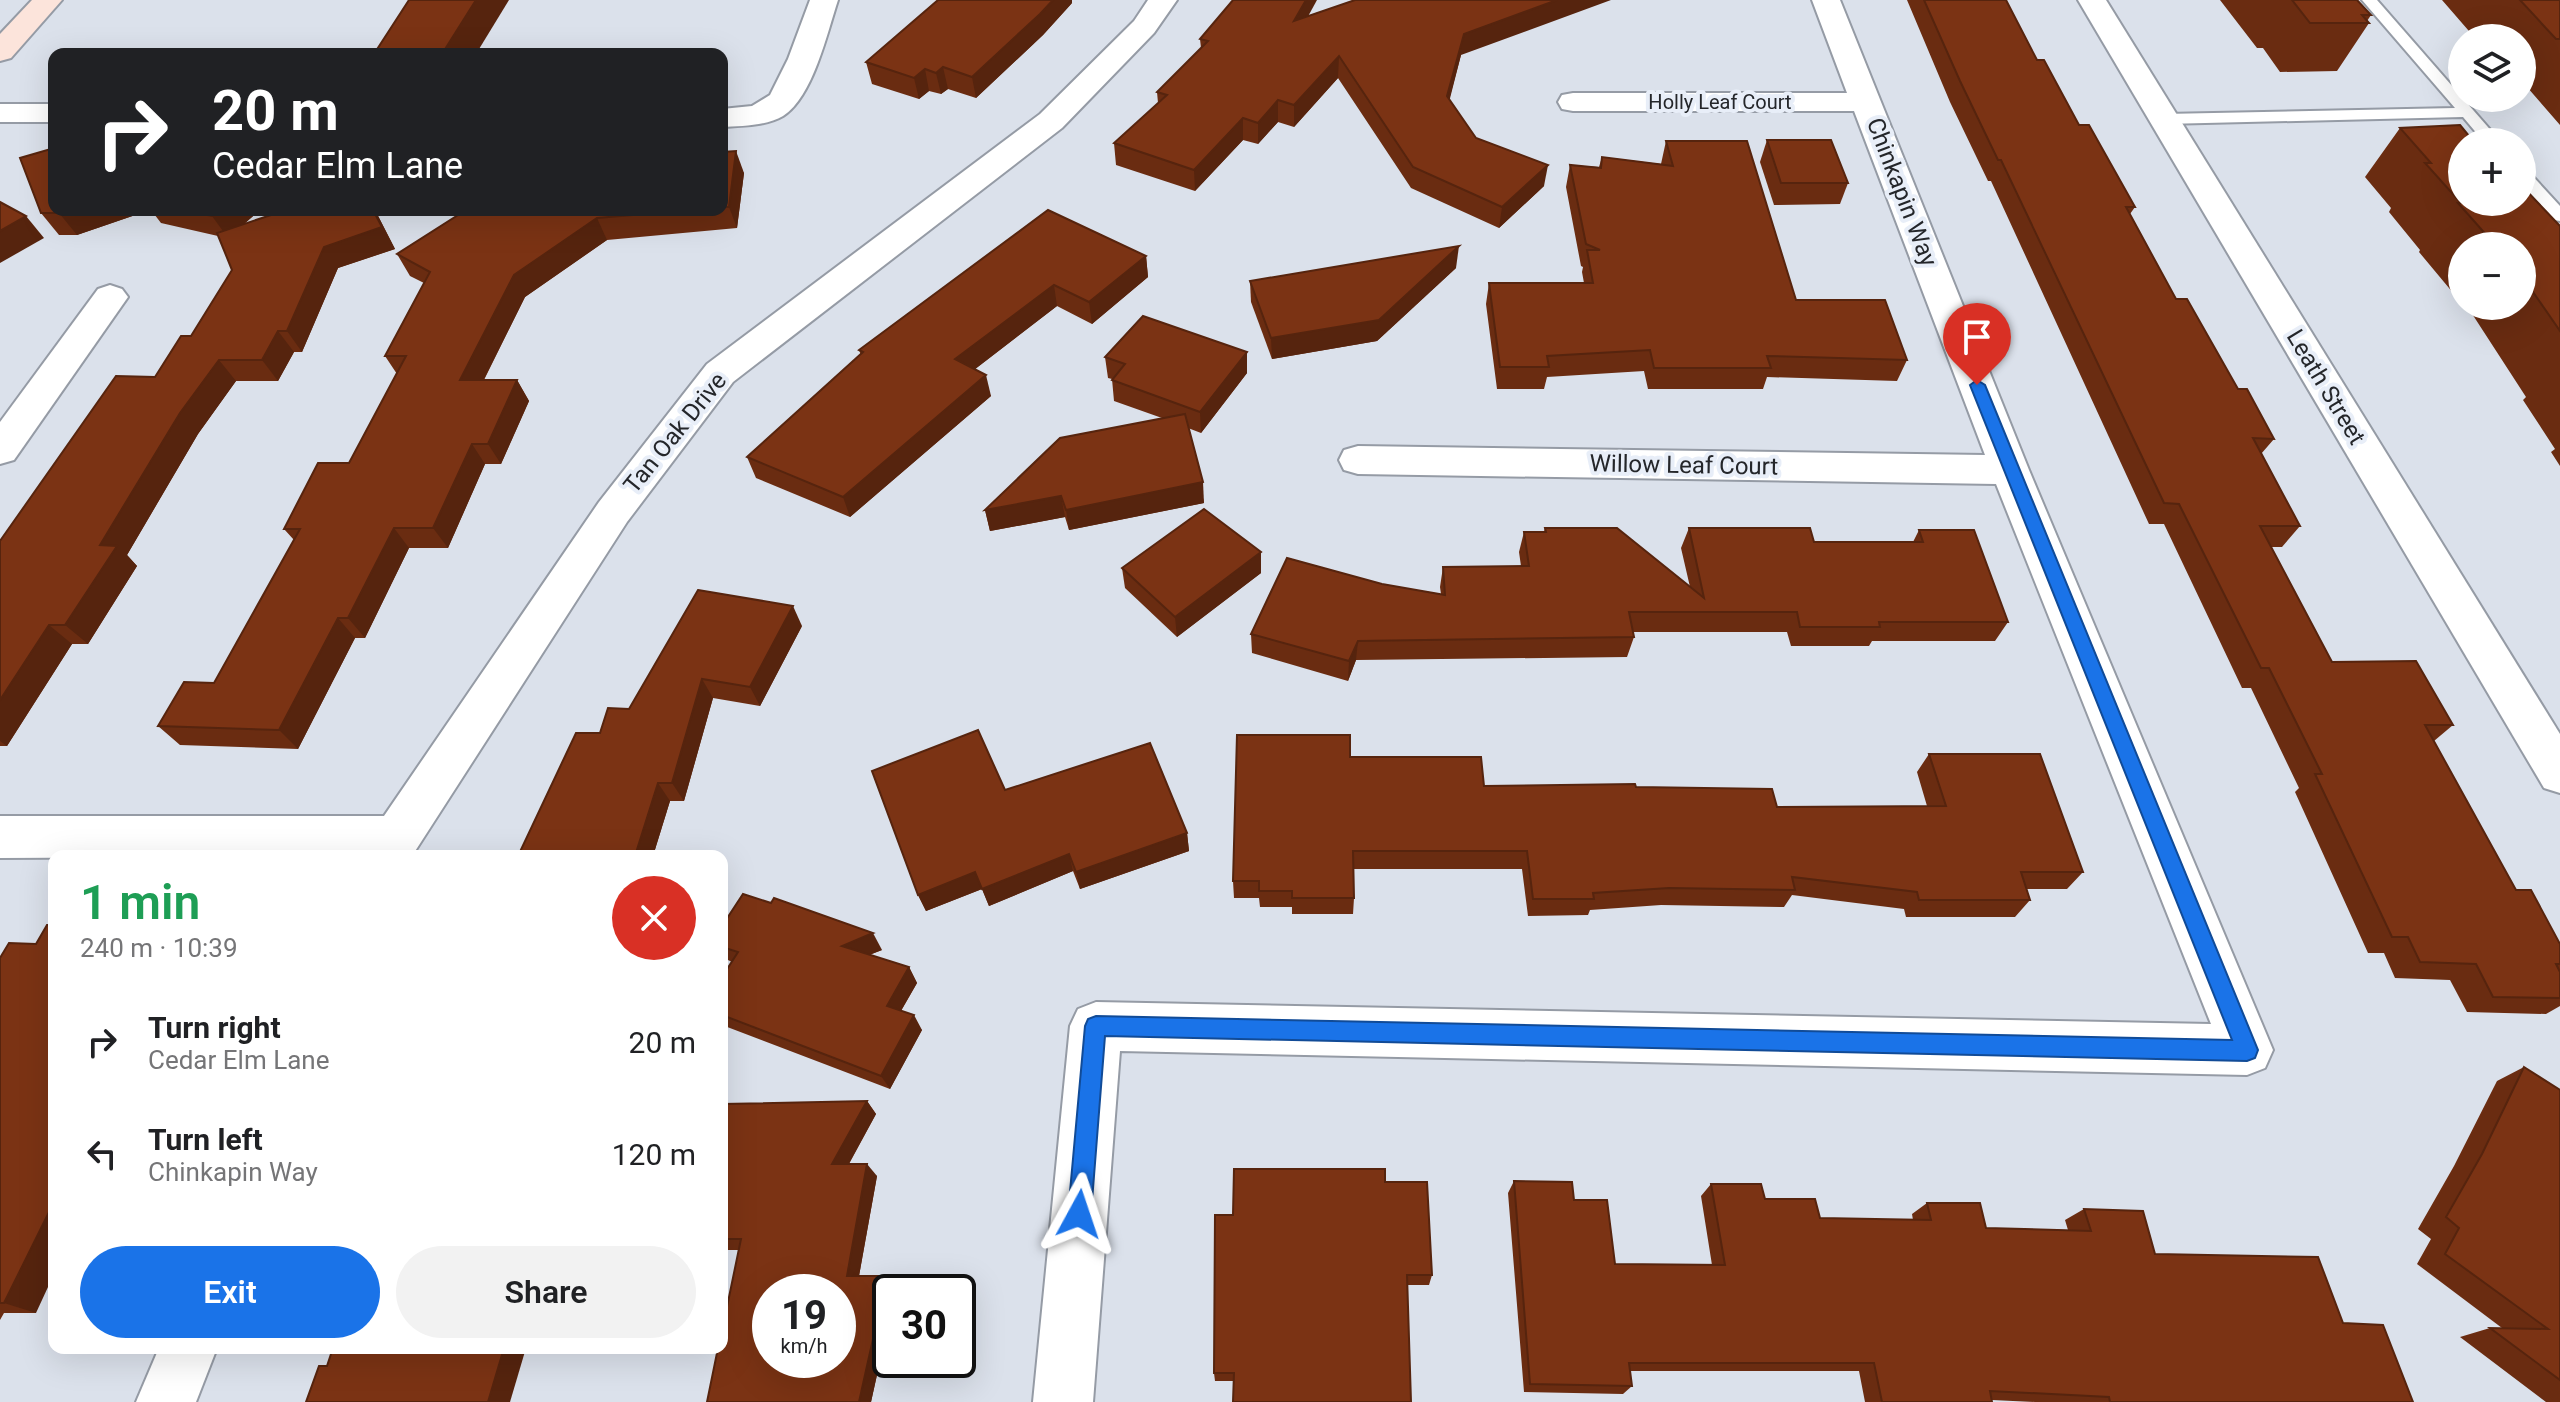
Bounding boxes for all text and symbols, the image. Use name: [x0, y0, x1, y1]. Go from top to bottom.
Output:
map controls: [2448, 24, 2536, 320]
button: layers: [2448, 24, 2536, 112]
text: 20 m: [212, 78, 339, 144]
icon: right: [80, 80, 184, 184]
street label: Holly Leaf Court: [1648, 90, 1792, 114]
street label: Chinkapin Way: [1861, 114, 1943, 271]
button: +: [2448, 128, 2536, 216]
text: Cedar Elm Lane: [212, 145, 463, 187]
button: −: [2448, 232, 2536, 320]
pin: [1943, 303, 2011, 385]
icon: arrive: [1955, 315, 1999, 359]
street label: Leath Street: [2281, 324, 2371, 450]
street label: Tan Oak Drive: [618, 367, 732, 499]
street label: Willow Leaf Court: [1589, 449, 1779, 481]
text: 1 min: [80, 874, 200, 931]
button: close: [612, 876, 696, 960]
text: 240 m · 10:39: [80, 933, 238, 963]
text: Turn right: [148, 1010, 281, 1045]
icon: right: [80, 1020, 124, 1064]
text: 20 m: [629, 1025, 696, 1060]
text: Cedar Elm Lane: [148, 1045, 329, 1075]
text: Turn left: [148, 1122, 263, 1157]
icon: left: [80, 1132, 124, 1176]
text: 120 m: [612, 1137, 696, 1172]
text: Chinkapin Way: [148, 1157, 318, 1187]
position arrow: [1037, 1172, 1121, 1256]
button: Exit: [80, 1246, 380, 1338]
button: Share: [396, 1246, 696, 1338]
speed limit sign: 30: [872, 1274, 976, 1378]
text: 19: [781, 1292, 827, 1339]
text: km/h: [781, 1334, 827, 1358]

